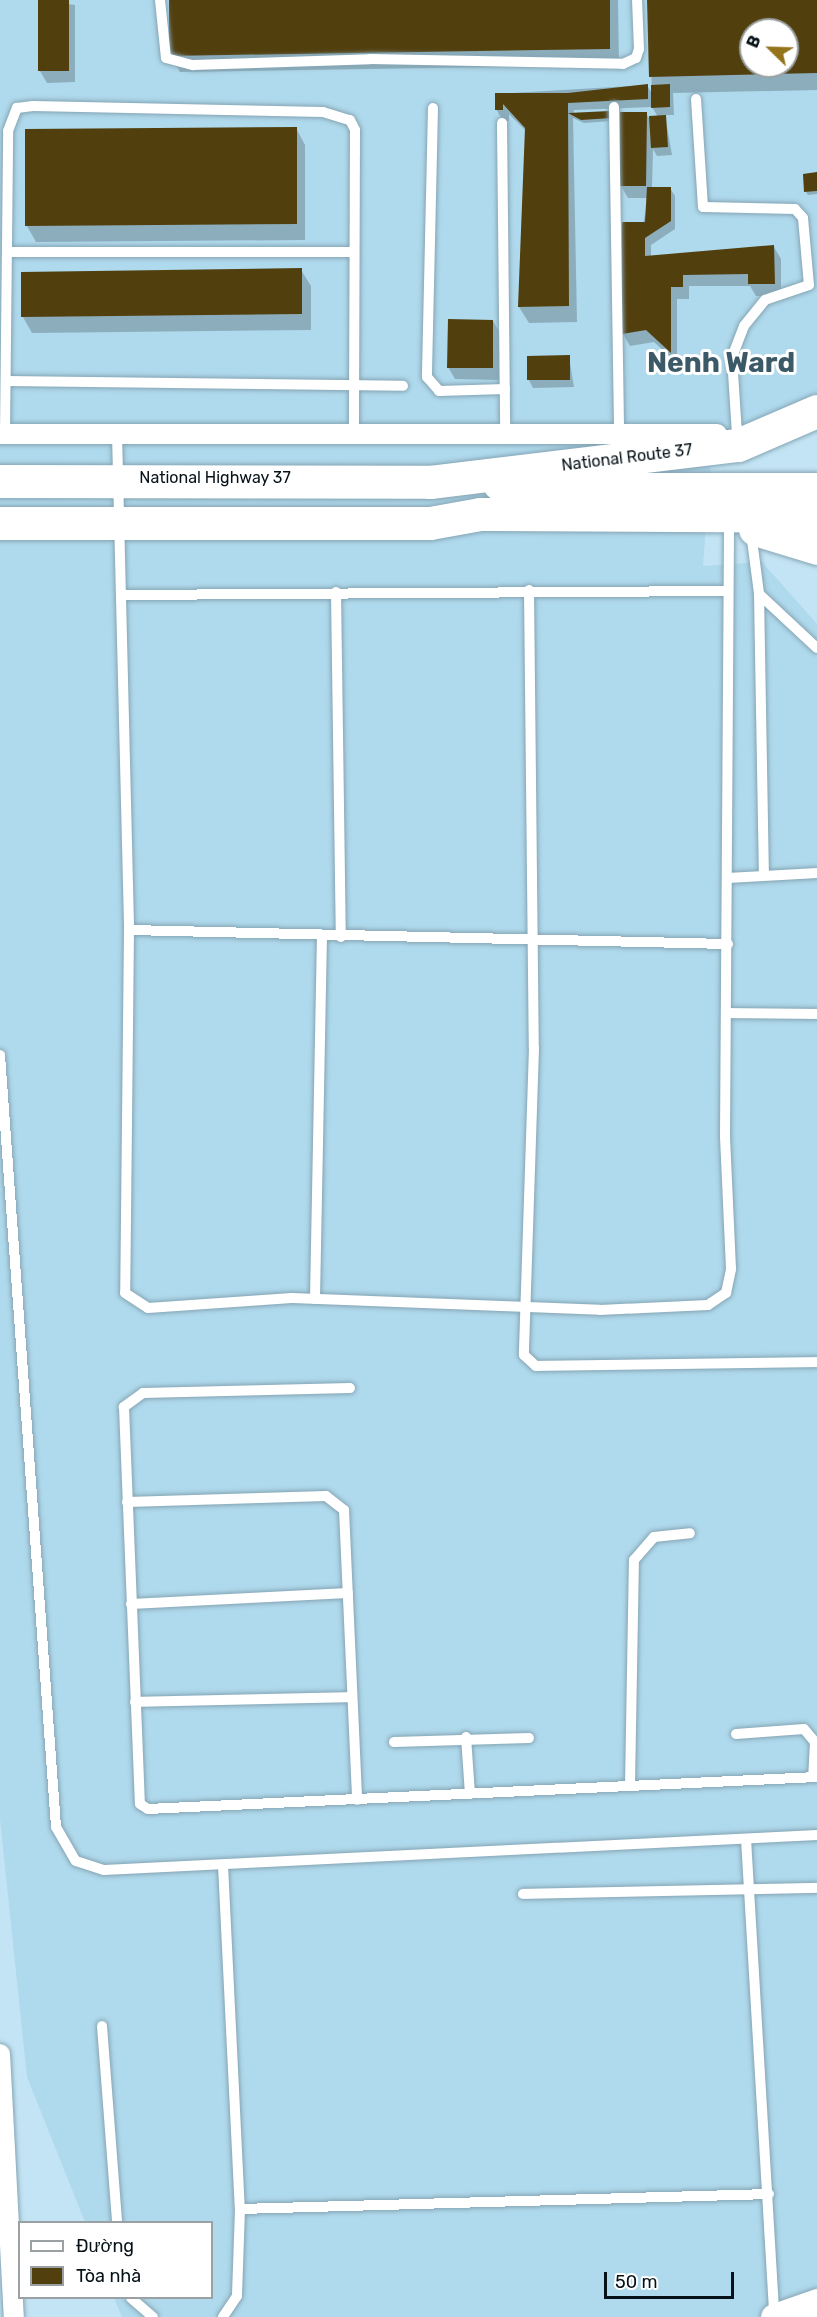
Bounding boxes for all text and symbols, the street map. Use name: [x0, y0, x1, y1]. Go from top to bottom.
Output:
north arrow: [739, 18, 799, 78]
text: B: [743, 33, 765, 50]
district label: Nenh Ward: [647, 346, 795, 380]
street label: National Route 37: [560, 440, 694, 476]
street label: National Highway 37: [139, 468, 291, 488]
legend: [18, 2221, 213, 2299]
text: Đường: [76, 2235, 134, 2257]
scale bar: [607, 2260, 738, 2298]
text: Tòa nhà: [76, 2265, 141, 2287]
text: 50 m: [615, 2271, 658, 2293]

